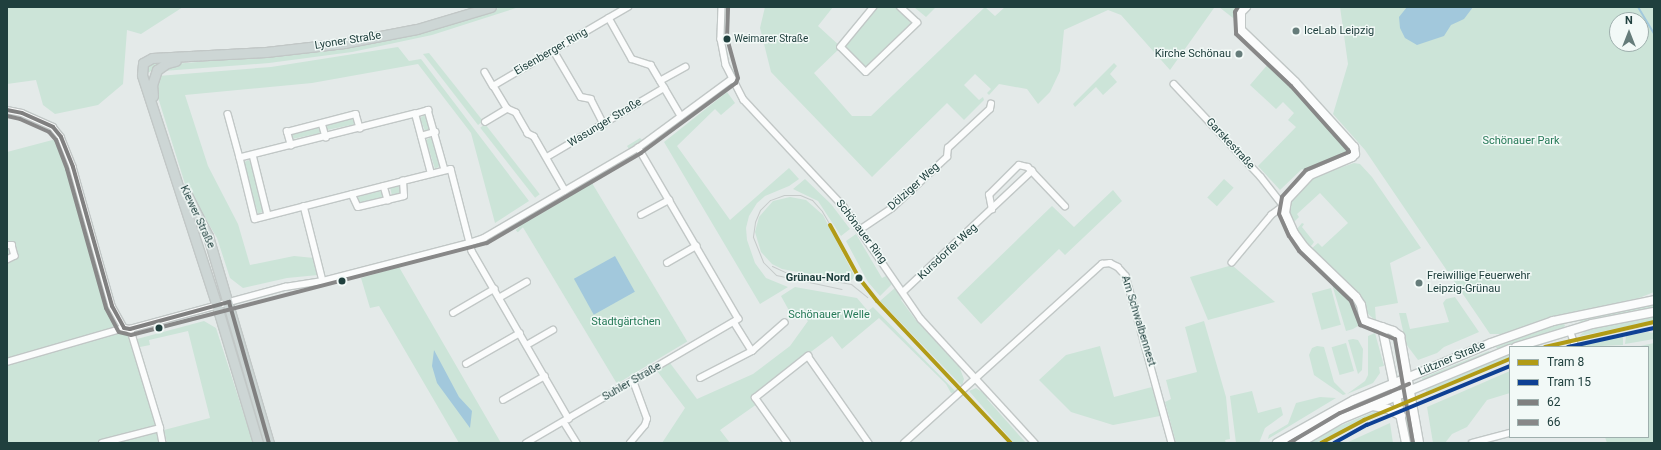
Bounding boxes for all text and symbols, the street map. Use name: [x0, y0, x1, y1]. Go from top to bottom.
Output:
north arrow: [1609, 12, 1649, 52]
text: N: [1625, 14, 1633, 27]
place label: IceLab Leipzig: [1304, 24, 1374, 38]
street label: Eisenberger Ring: [512, 26, 590, 78]
marker: IceLab Leipzig: [1291, 26, 1301, 36]
street label: Lyoner Straße: [314, 29, 382, 53]
place label: Weimarer Straße: [734, 33, 808, 45]
marker: Weimarer Straße: [722, 34, 732, 44]
place label: Kirche Schönau: [1155, 47, 1231, 61]
marker: Kirche Schönau: [1234, 49, 1244, 59]
street label: Wasunger Straße: [566, 96, 644, 150]
street label: Garskestraße: [1203, 116, 1257, 172]
park label: Schönauer Park: [1482, 134, 1560, 148]
street label: Dölziger Weg: [886, 161, 942, 213]
street label: Kiewer Straße: [177, 183, 217, 251]
street label: Schönauer Ring: [833, 197, 889, 267]
street label: Kursdorfer Weg: [916, 221, 980, 283]
place label: Freiwillige Feuerwehr Leipzig-Grünau: [1427, 270, 1530, 296]
place label: Grünau-Nord: [786, 271, 850, 285]
marker: Grünau-Nord: [852, 271, 866, 285]
street label: Am Schwalbennest: [1118, 274, 1158, 368]
unlabelled marker: [337, 276, 347, 286]
marker: Freiwillige Feuerwehr Leipzig-Grünau: [1414, 278, 1424, 288]
park label: Schönauer Welle: [788, 308, 870, 322]
park label: Stadtgärtchen: [591, 315, 661, 329]
unlabelled marker: [154, 323, 164, 333]
street label: Lützner Straße: [1417, 339, 1487, 379]
legend: [1509, 346, 1649, 438]
text: Tram 8: [1547, 355, 1584, 369]
street label: Suhler Straße: [600, 360, 664, 404]
text: Tram 15: [1547, 375, 1591, 389]
text: 62: [1547, 395, 1561, 409]
text: 66: [1547, 415, 1561, 429]

